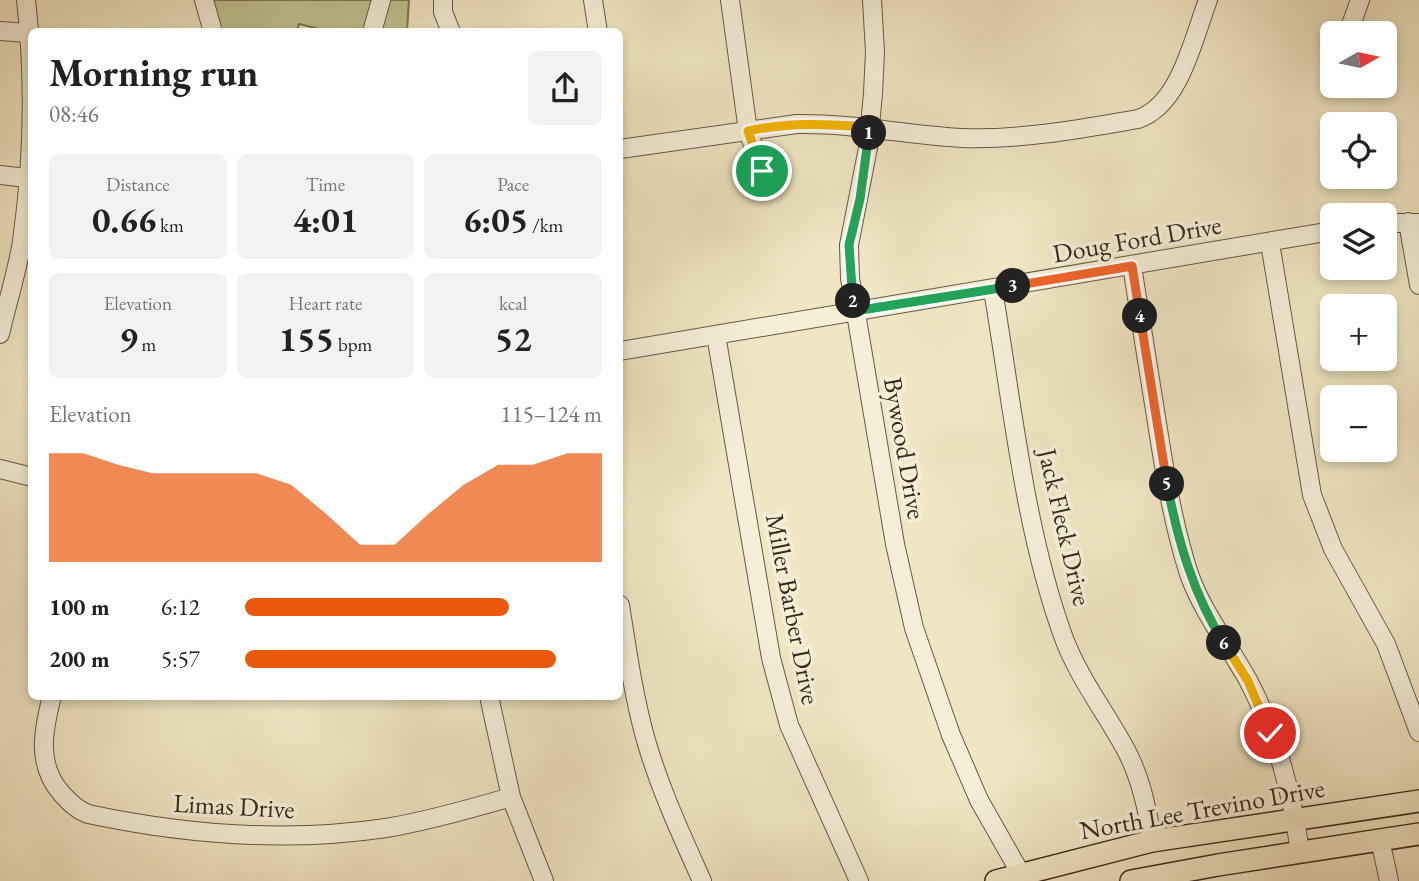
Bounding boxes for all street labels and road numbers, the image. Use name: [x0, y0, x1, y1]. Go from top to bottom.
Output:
street label: Doug Ford Drive: [1050, 207, 1224, 271]
street label: Bywood Drive: [876, 374, 934, 522]
street label: Jack Fleck Drive: [1030, 443, 1100, 609]
street label: Miller Barber Drive: [758, 511, 828, 707]
street label: North Lee Trevino Drive: [1077, 771, 1327, 847]
street label: Limas Drive: [173, 786, 295, 826]

